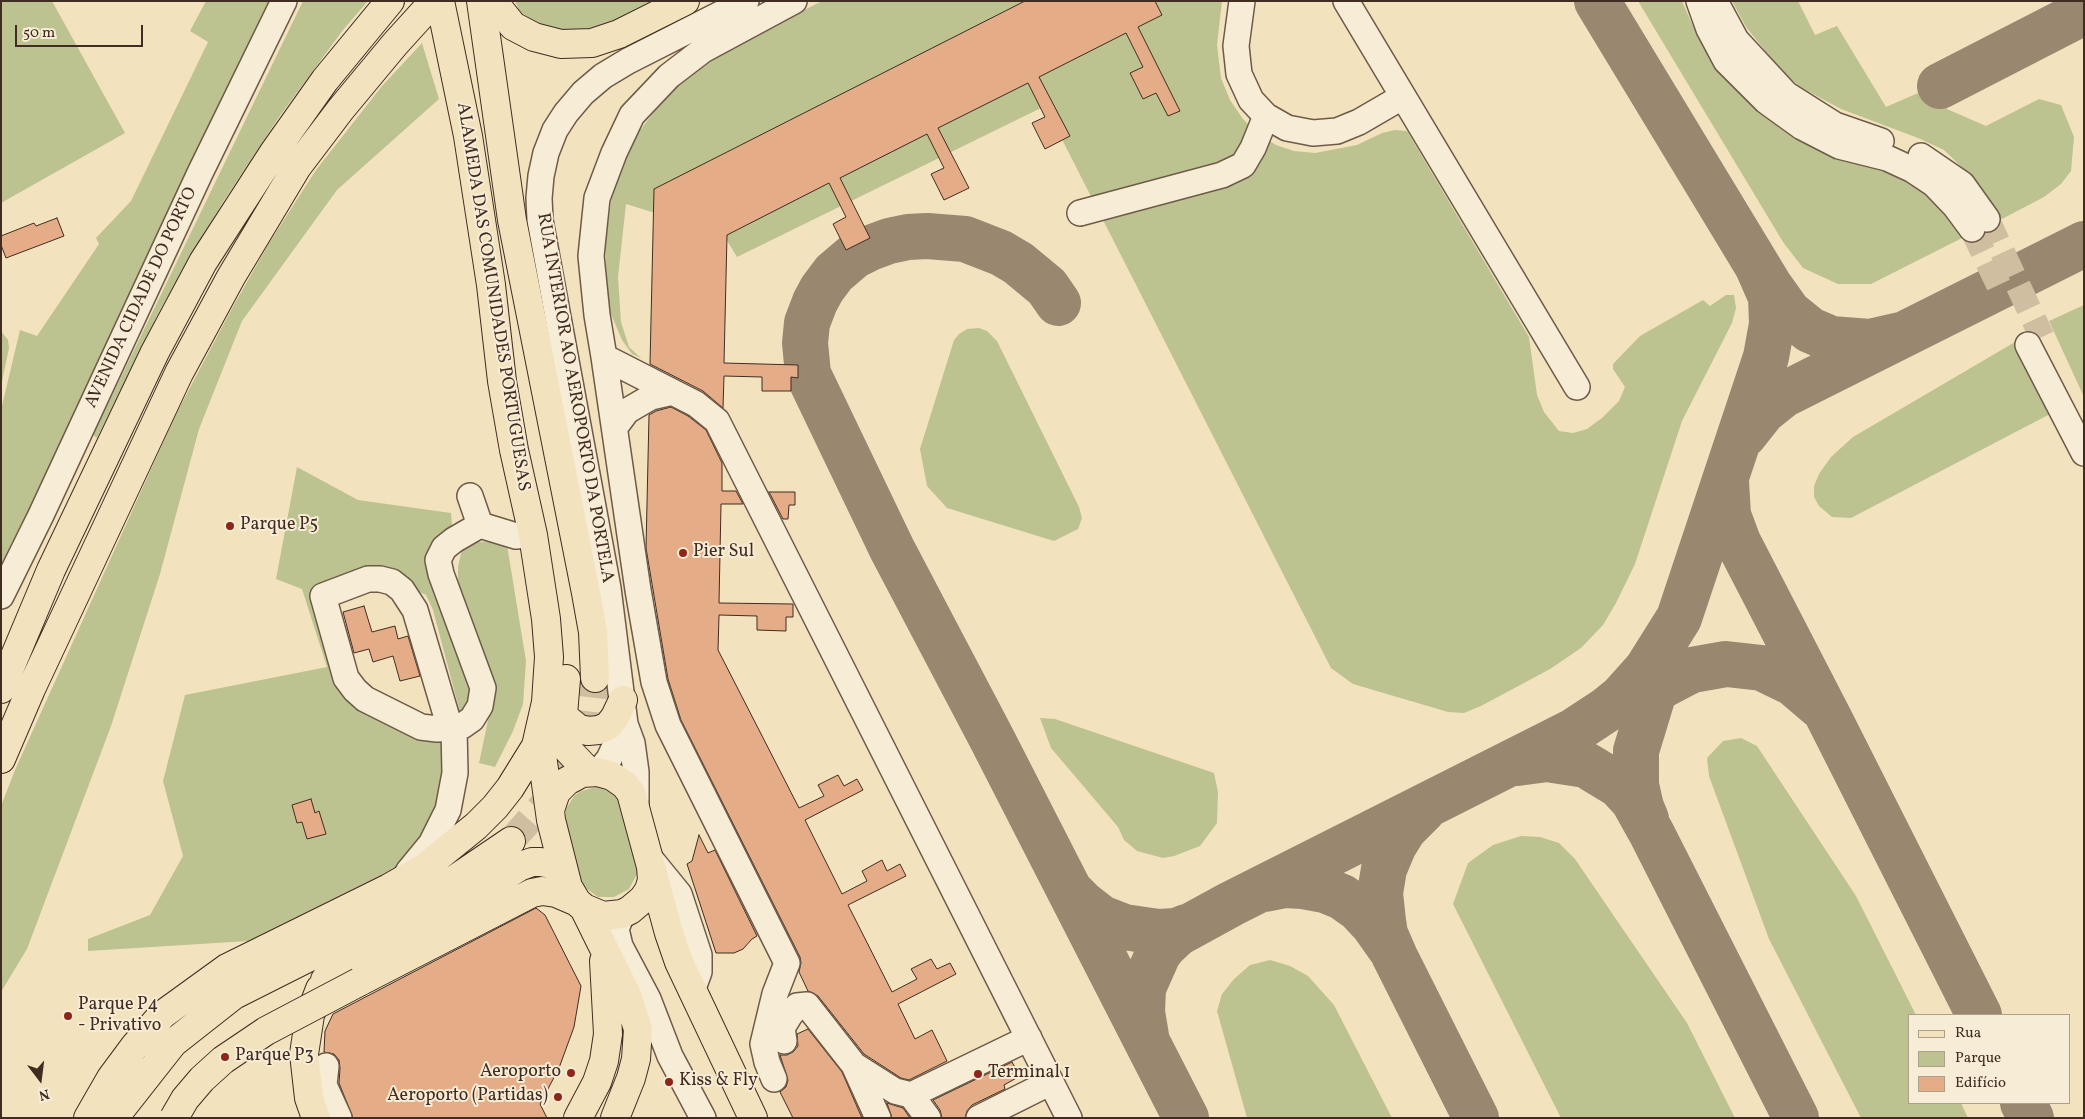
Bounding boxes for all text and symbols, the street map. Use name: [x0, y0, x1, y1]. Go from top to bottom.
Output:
scale bar: [18, 15, 145, 47]
text: 50 m: [23, 23, 55, 44]
street label: ALAMEDA DAS COMUNIDADES PORTUGUESAS: [451, 101, 533, 493]
street label: AVENIDA CIDADE DO PORTO: [81, 184, 203, 412]
street label: RUA INTERIOR AO AEROPORTO DA PORTELA: [531, 211, 617, 585]
place label: Parque P5: [240, 515, 318, 537]
marker: Parque P5: [224, 520, 236, 532]
place label: Pier Sul: [693, 542, 754, 564]
marker: Pier Sul: [677, 547, 689, 559]
place label: Parque P4 - Privativo: [78, 995, 161, 1038]
marker: Parque P4 - Privativo: [62, 1010, 74, 1022]
legend: [1908, 1014, 2070, 1104]
text: Rua: [1955, 1023, 1981, 1044]
place label: Parque P3: [235, 1046, 314, 1068]
text: Parque: [1955, 1048, 2001, 1069]
marker: Parque P3: [219, 1051, 231, 1063]
north arrow: [15, 1054, 65, 1104]
place label: Aeroporto: [480, 1062, 561, 1084]
place label: Terminal 1: [988, 1063, 1070, 1085]
marker: Aeroporto: [565, 1067, 577, 1079]
marker: Terminal 1: [972, 1068, 984, 1080]
place label: Kiss & Fly: [679, 1071, 758, 1093]
text: Edifício: [1955, 1073, 2006, 1094]
marker: Kiss & Fly: [663, 1076, 675, 1088]
text: N: [37, 1083, 51, 1104]
place label: Aeroporto (Partidas): [387, 1086, 548, 1108]
marker: Aeroporto (Partidas): [552, 1091, 564, 1103]

